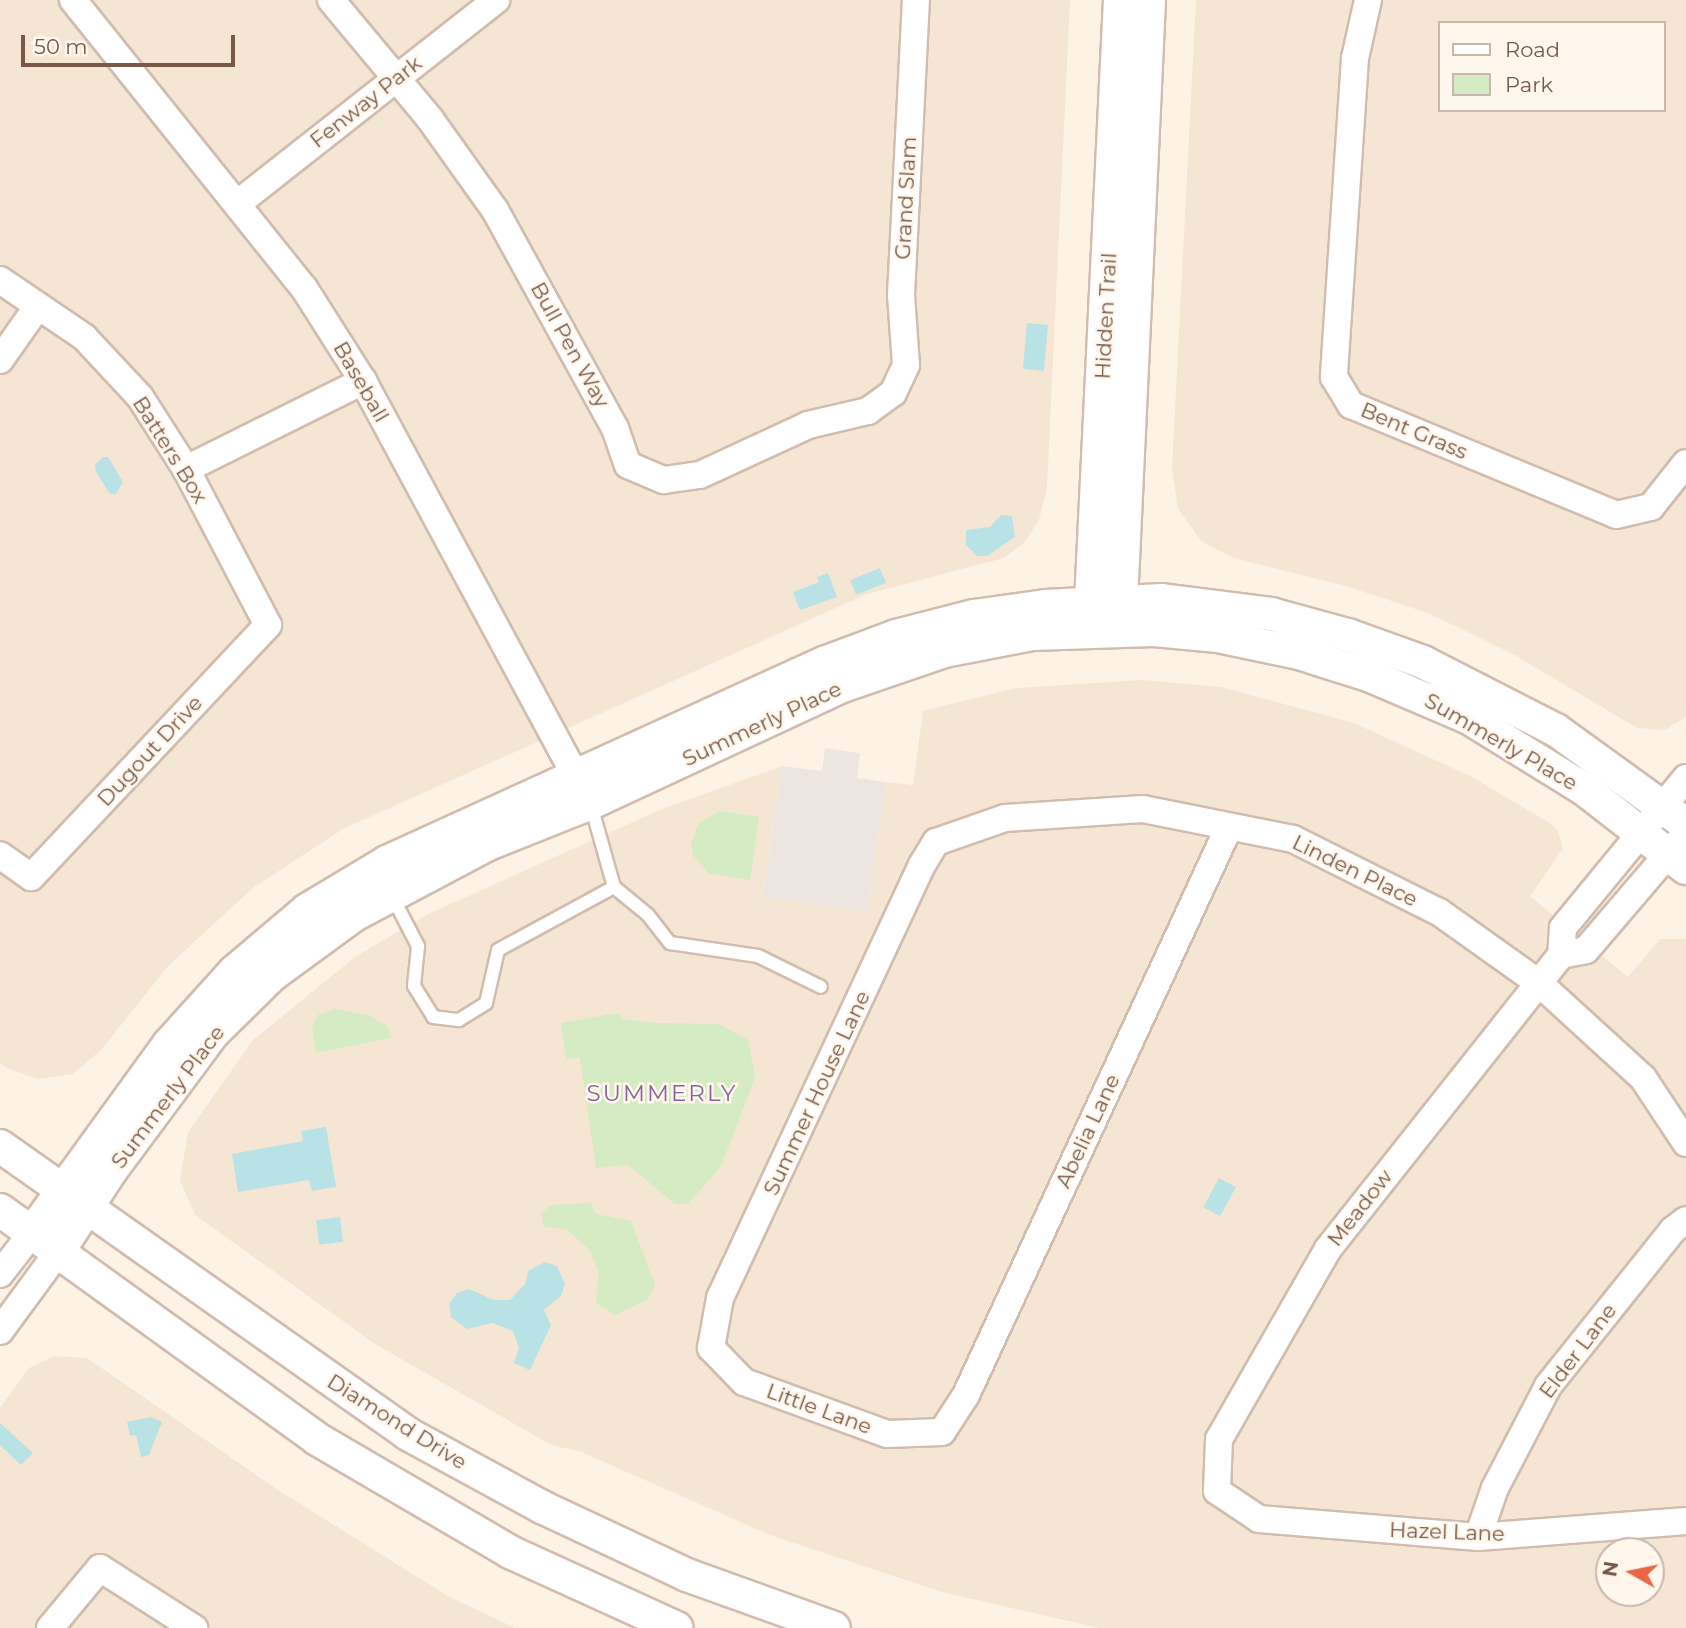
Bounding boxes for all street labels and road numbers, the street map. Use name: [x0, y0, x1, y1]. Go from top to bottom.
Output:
street label: Fenway Park: [305, 51, 427, 153]
street label: Grand Slam: [890, 136, 922, 260]
street label: Hidden Trail: [1090, 252, 1122, 380]
street label: Bull Pen Way: [525, 278, 615, 412]
street label: Baseball: [328, 337, 394, 427]
street label: Batters Box: [127, 392, 213, 508]
street label: Bent Grass: [1357, 397, 1471, 465]
street label: Summerly Place: [679, 676, 845, 772]
street label: Summerly Place: [1420, 688, 1582, 796]
street label: Dugout Drive: [92, 690, 208, 812]
street label: Linden Place: [1288, 830, 1422, 912]
street label: Summer House Lane: [759, 987, 875, 1199]
street label: Summerly Place: [106, 1021, 230, 1173]
street label: Abelia Lane: [1051, 1070, 1125, 1192]
street label: Meadow: [1322, 1165, 1398, 1251]
street label: Elder Lane: [1534, 1299, 1622, 1403]
street label: Diamond Drive: [323, 1369, 471, 1475]
street label: Little Lane: [763, 1378, 875, 1440]
street label: Hazel Lane: [1389, 1517, 1505, 1547]

